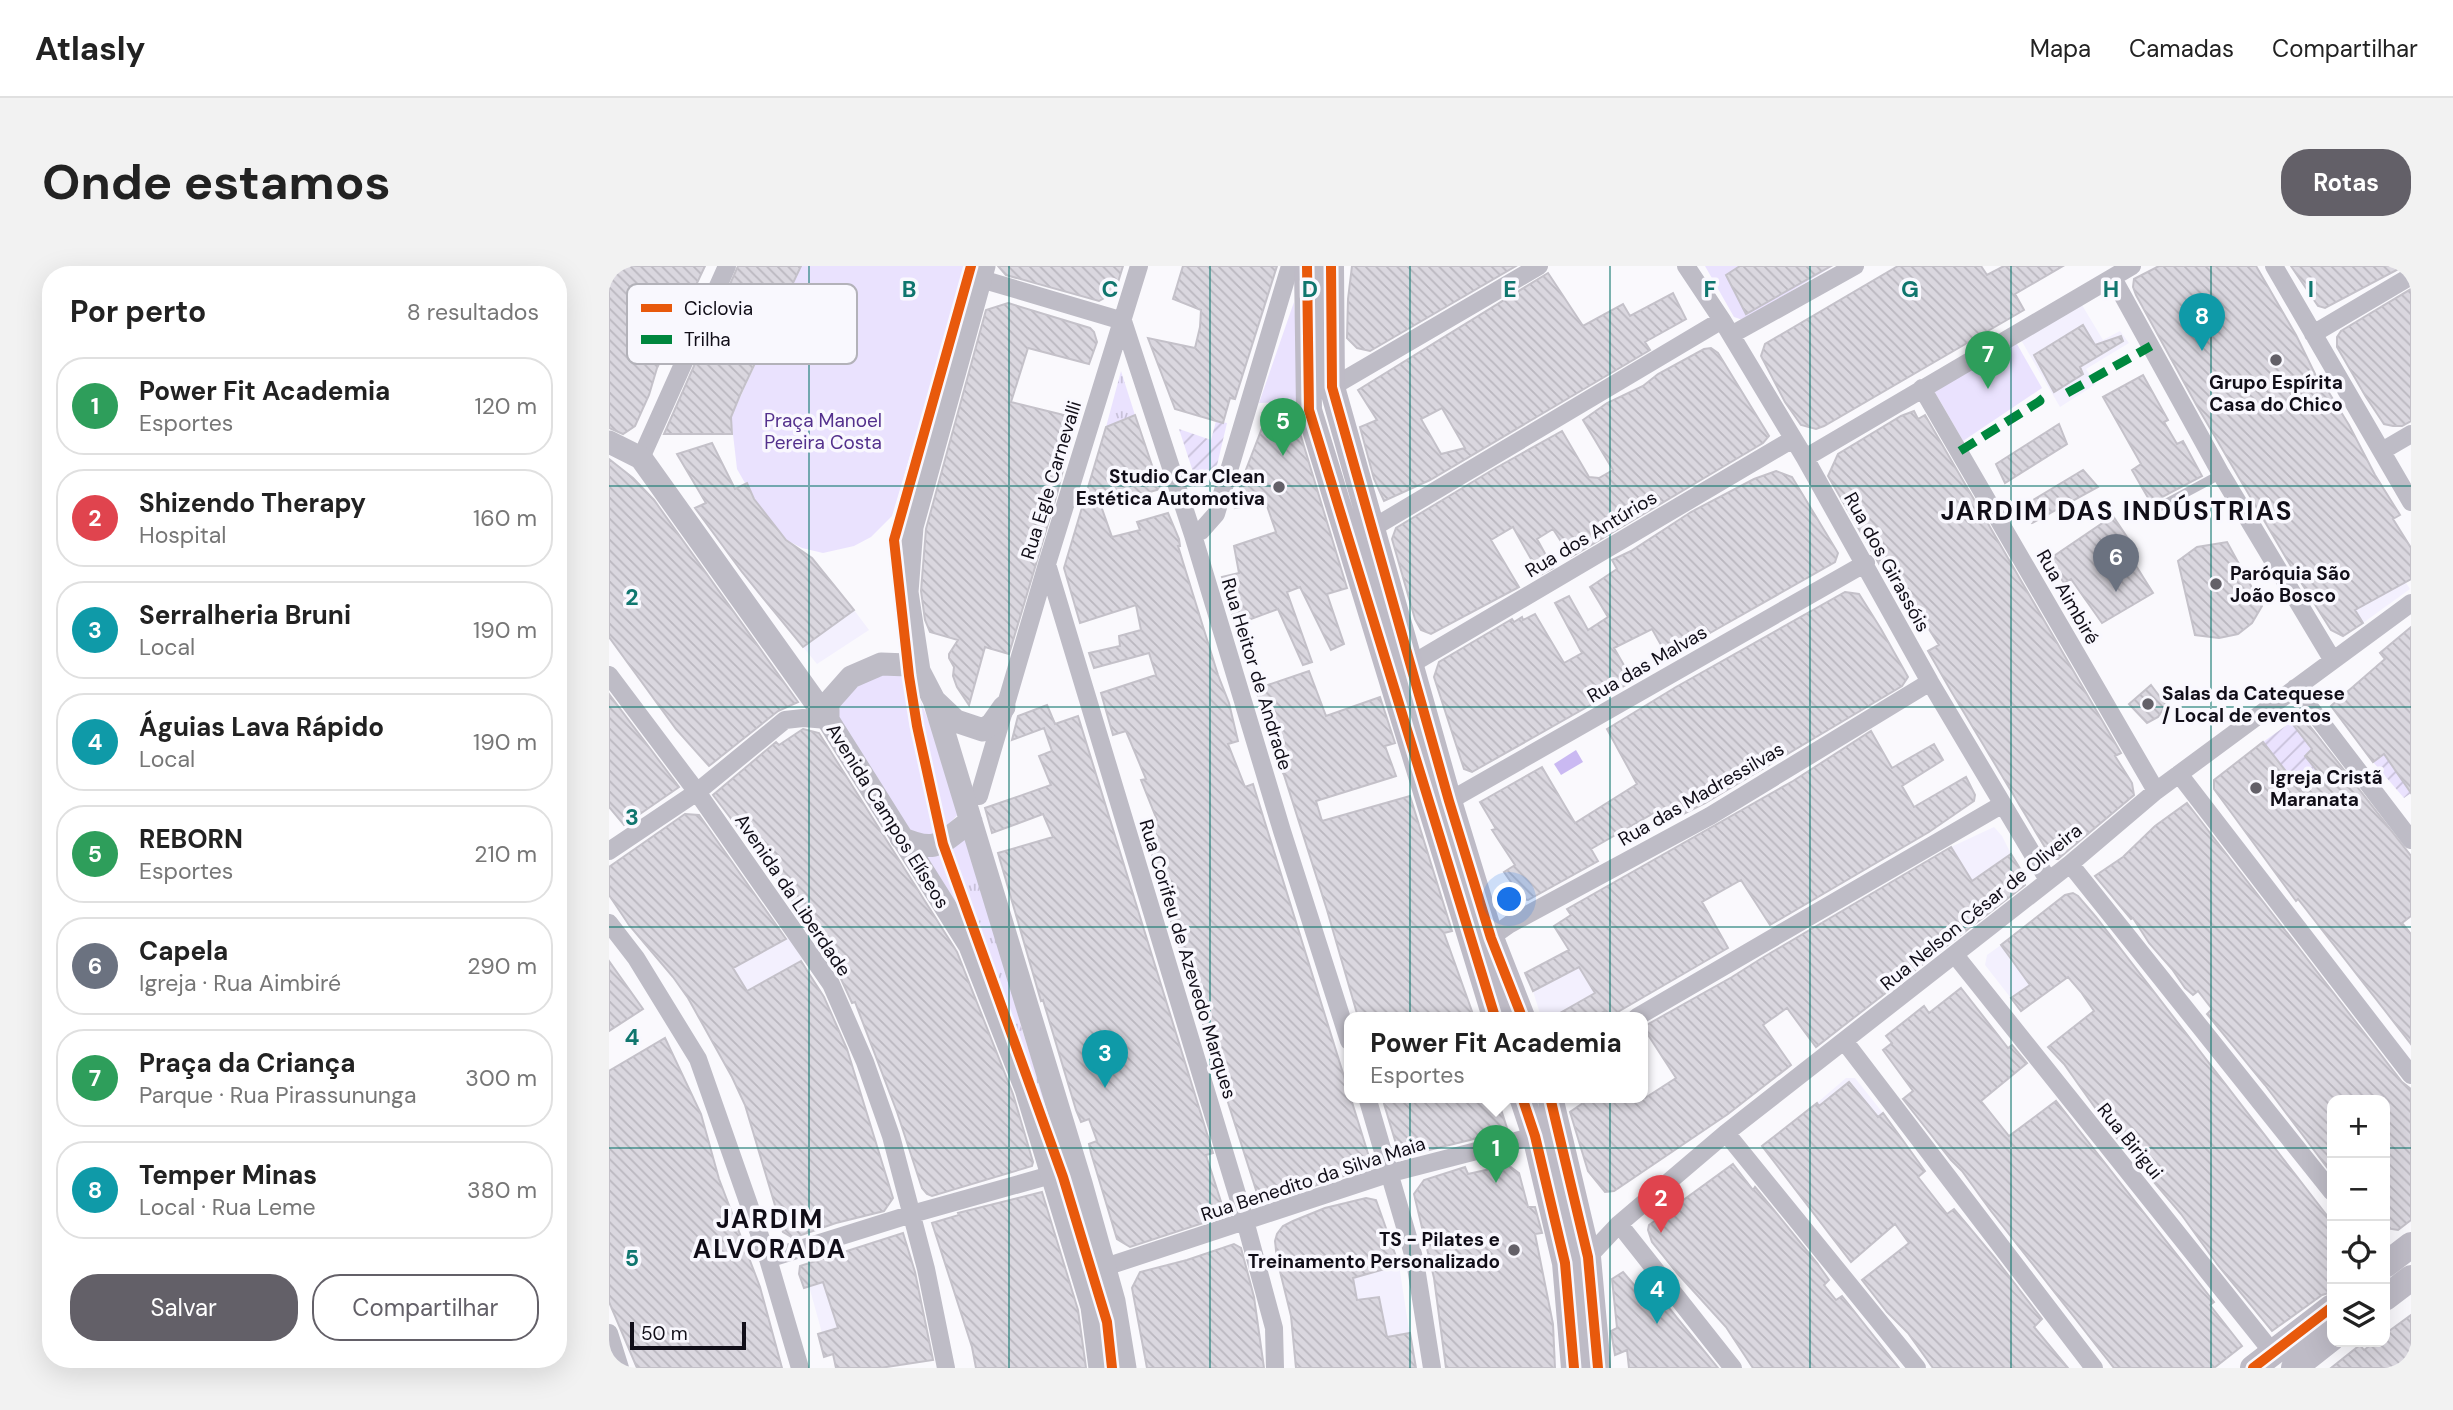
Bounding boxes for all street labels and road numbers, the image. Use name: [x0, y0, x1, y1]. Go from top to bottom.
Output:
street label: Rua Egle Carnevalli: [1015, 398, 1087, 562]
street label: Rua dos Antúrios: [1520, 485, 1662, 583]
street label: Rua dos Girassóis: [1838, 488, 1936, 636]
street label: Rua Aimbiré: [2031, 545, 2105, 649]
street label: Rua Heitor de Andrade: [1216, 575, 1298, 773]
street label: Rua das Malvas: [1583, 620, 1711, 708]
street label: Avenida Campos Elíseos: [821, 719, 955, 913]
street label: Rua das Madressilvas: [1614, 736, 1788, 852]
street label: Avenida da Liberdade: [729, 809, 857, 981]
street label: Rua Corifeu de Azevedo Marques: [1134, 816, 1242, 1102]
street label: Rua Nelson César de Oliveira: [1875, 818, 2087, 996]
street label: Rua Birigui: [2092, 1098, 2168, 1184]
street label: Rua Benedito da Silva Maia: [1198, 1131, 1428, 1227]

